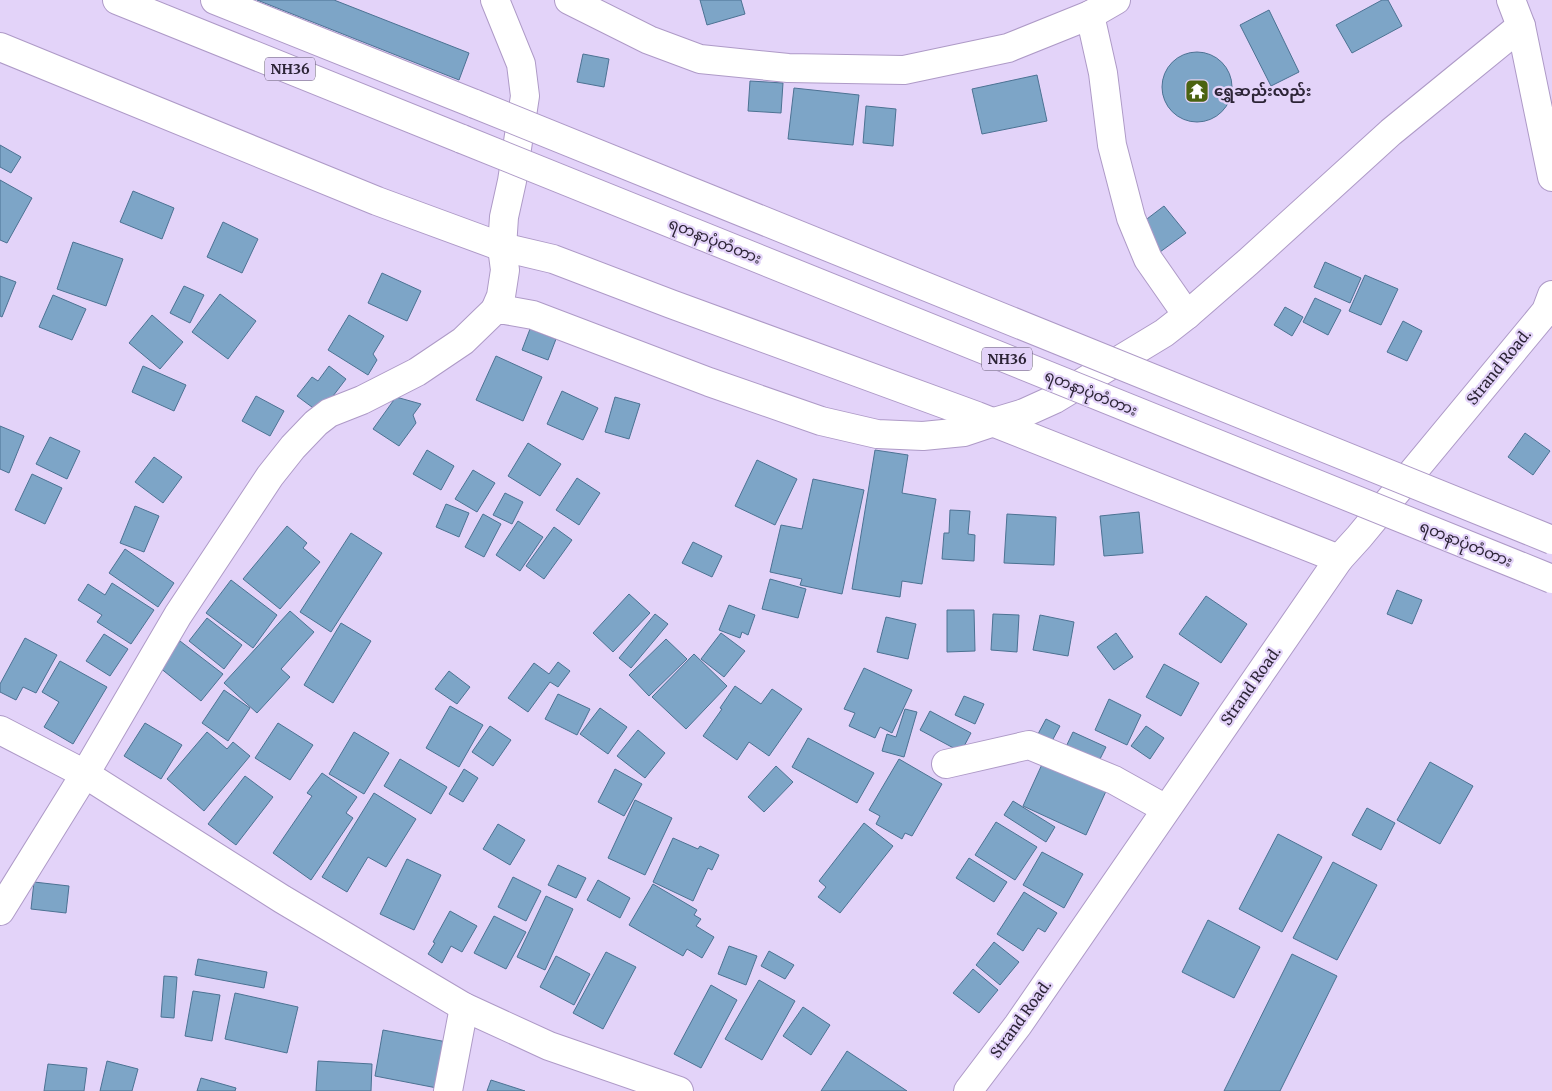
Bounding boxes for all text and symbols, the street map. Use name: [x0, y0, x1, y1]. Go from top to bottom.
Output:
road number: NH36: [265, 58, 315, 80]
temple icon: ရွှေဆည်းလည်း: [1184, 78, 1210, 104]
place label: ရွှေဆည်းလည်း: [1214, 81, 1311, 103]
street label: ရတနာပုံတံတား: [665, 213, 764, 271]
street label: Strand Road.: [1462, 325, 1535, 408]
road number: NH36: [982, 348, 1032, 370]
street label: ရတနာပုံတံတား: [1041, 365, 1140, 423]
street label: ရတနာပုံတံတား: [1416, 516, 1515, 574]
street label: Strand Road.: [1216, 643, 1285, 729]
street label: Strand Road.: [986, 976, 1055, 1062]

